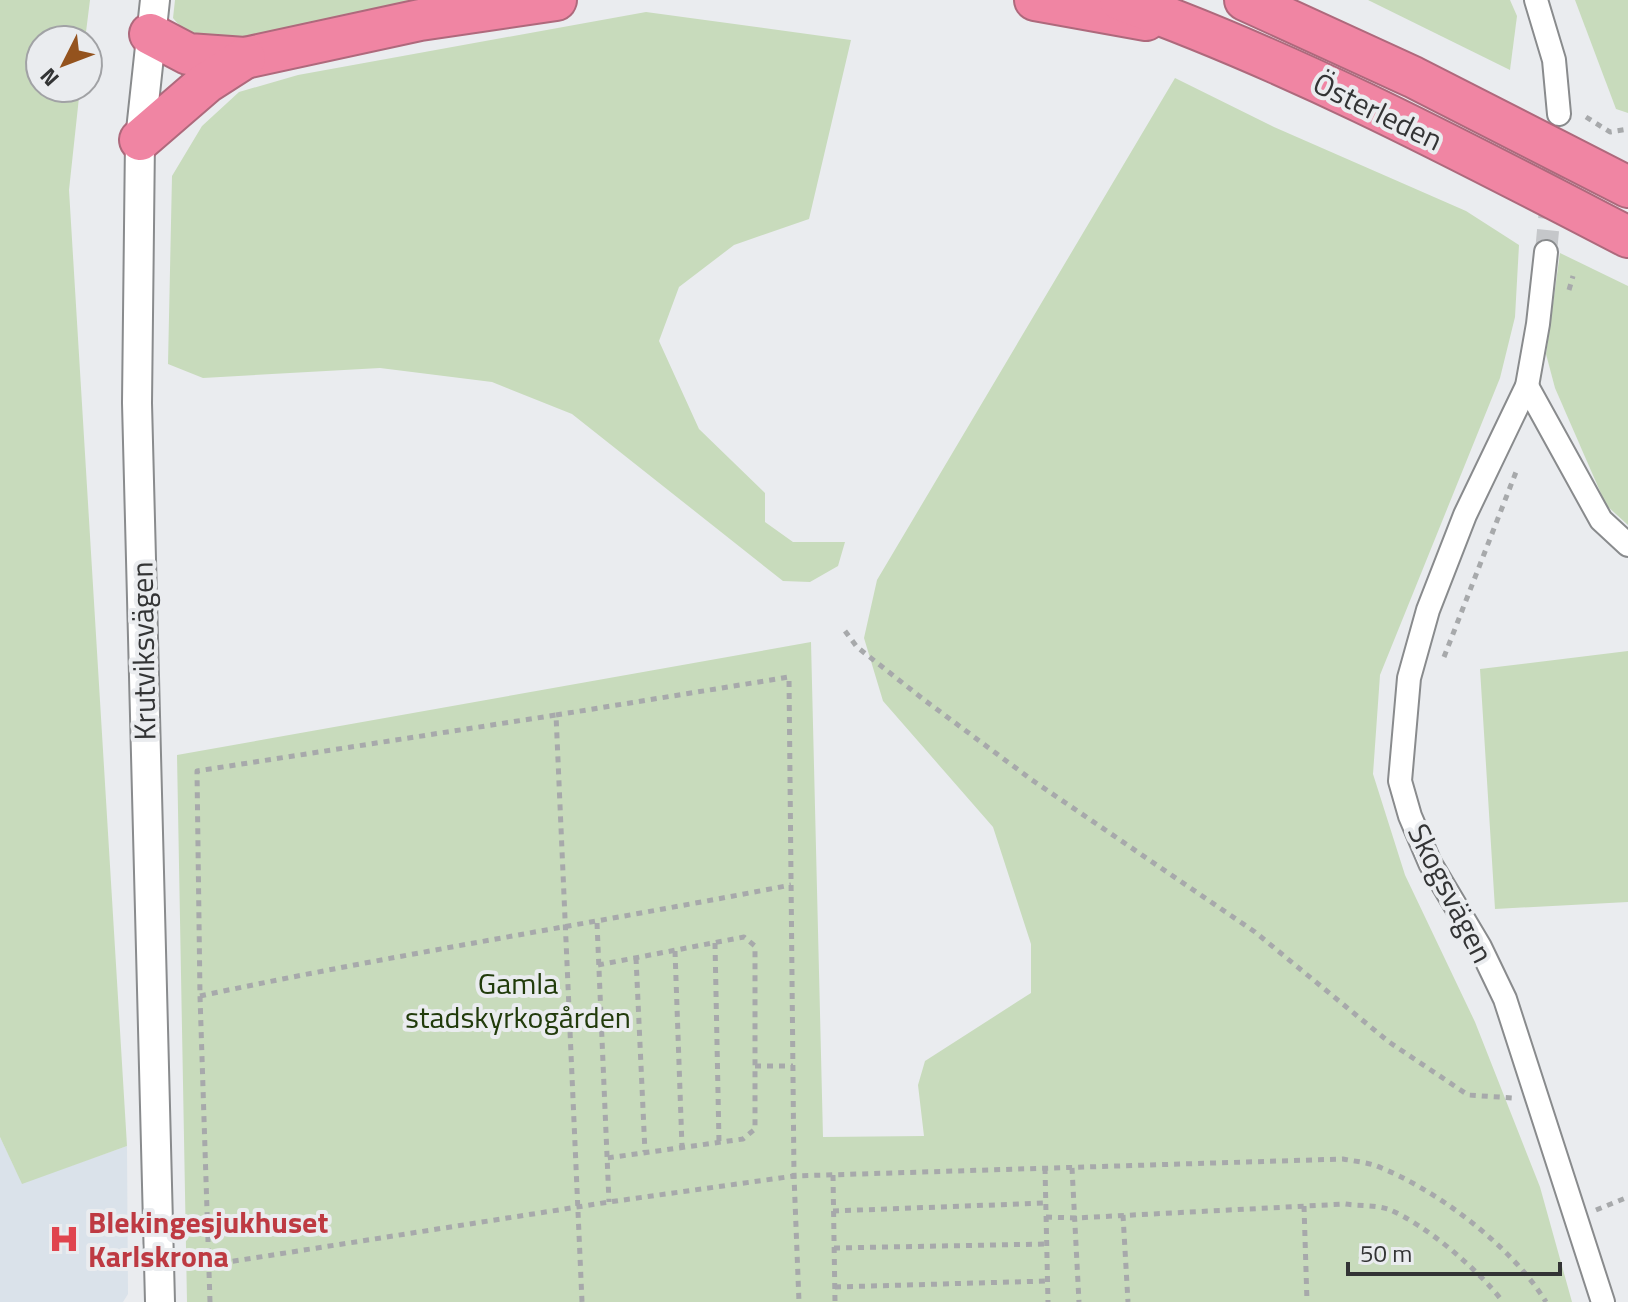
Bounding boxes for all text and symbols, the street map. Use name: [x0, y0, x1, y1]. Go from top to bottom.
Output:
north arrow: [24, 24, 104, 104]
text: N: [31, 60, 67, 94]
street label: Österleden: [1305, 60, 1451, 162]
street label: Krutviksvägen: [118, 561, 168, 741]
street label: Skogsvägen: [1396, 815, 1506, 971]
park label: Gamla stadskyrkogården: [405, 960, 631, 1040]
place label: Blekingesjukhuset Karlskrona: [88, 1199, 328, 1279]
hospital icon: Blekingesjukhuset Karlskrona: [47, 1222, 81, 1256]
scale bar: [1348, 1226, 1560, 1276]
text: 50 m: [1360, 1235, 1412, 1271]

